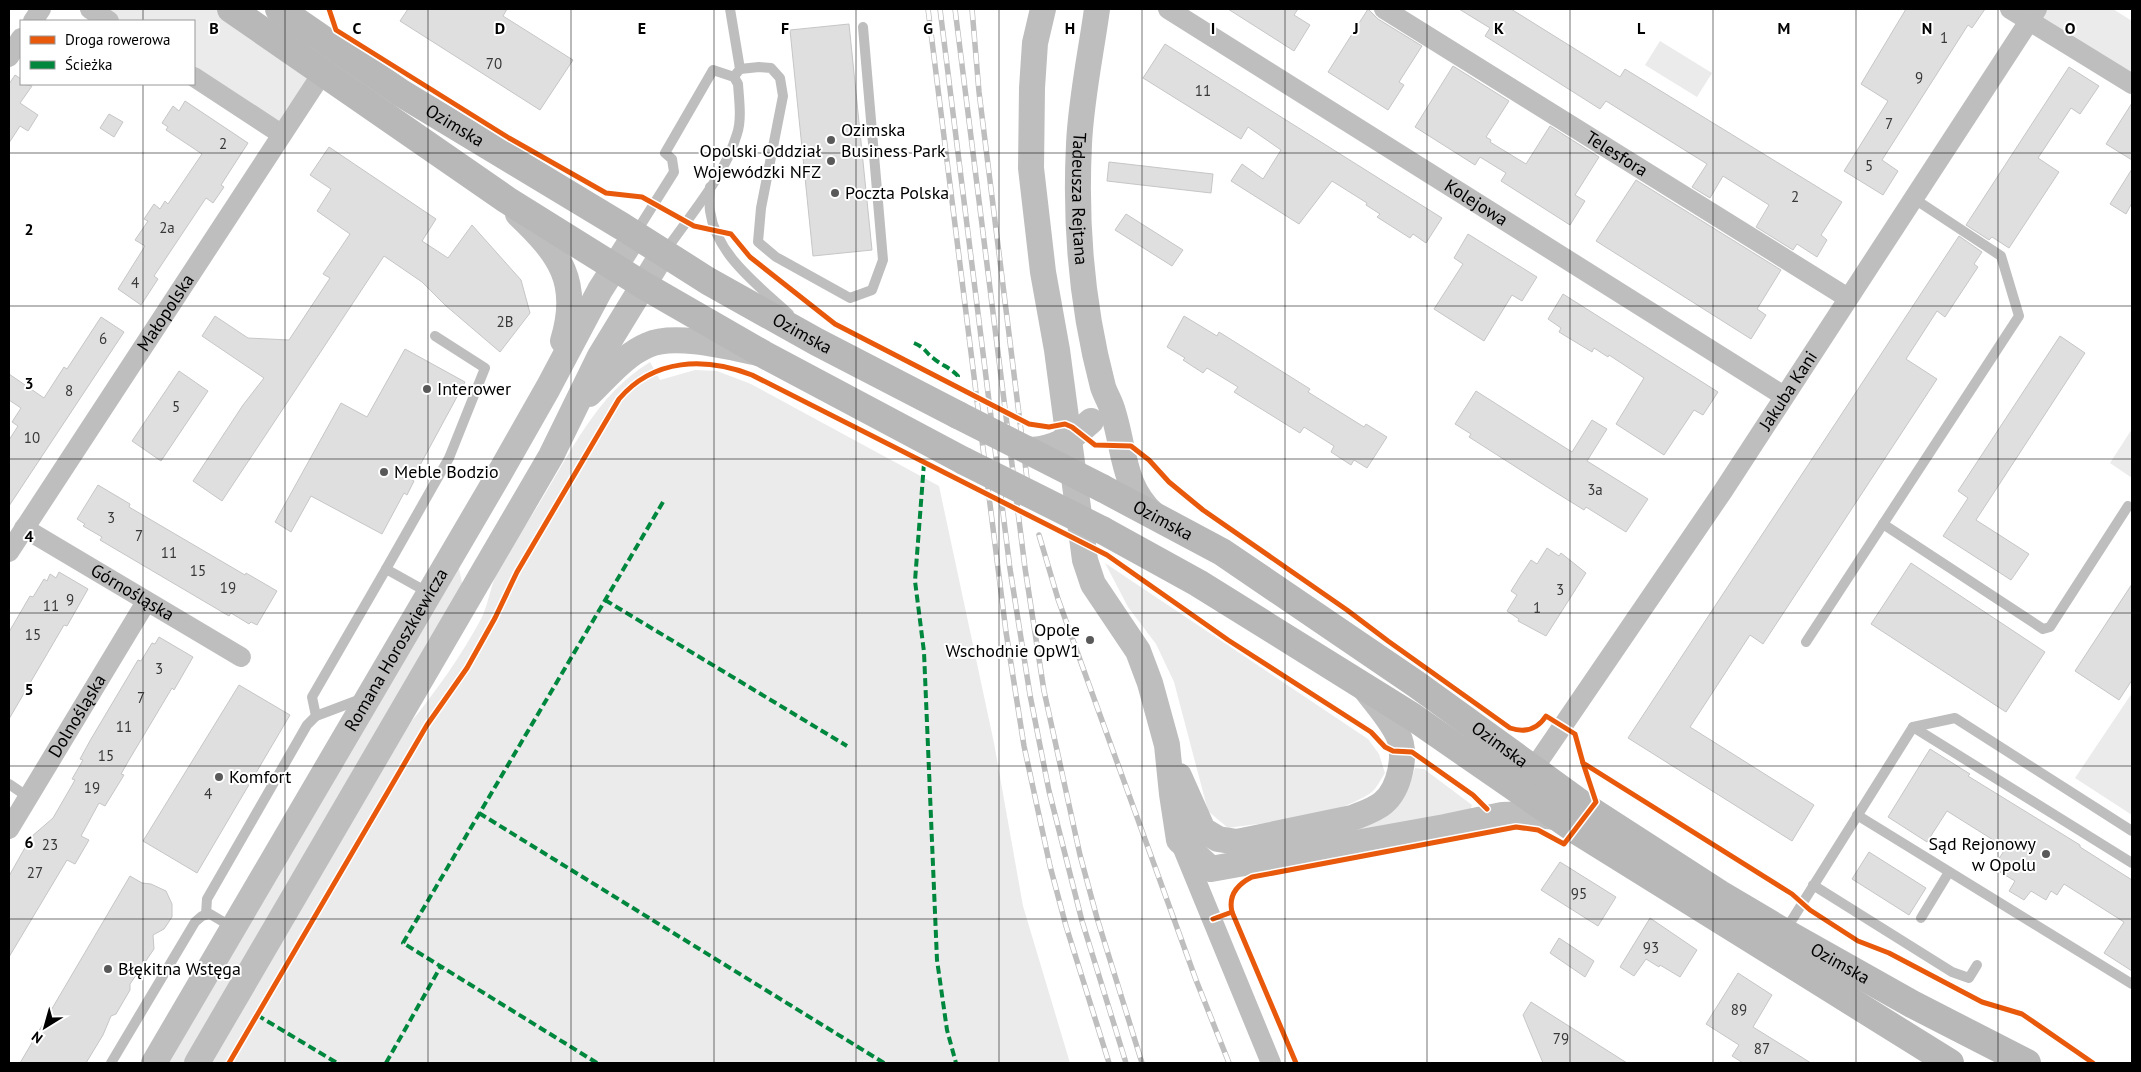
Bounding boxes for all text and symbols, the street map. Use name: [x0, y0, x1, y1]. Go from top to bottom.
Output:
text: B: [209, 18, 219, 38]
text: C: [353, 18, 362, 38]
text: D: [495, 18, 505, 38]
text: E: [638, 18, 646, 38]
text: F: [781, 18, 789, 38]
text: G: [923, 18, 933, 38]
text: H: [1065, 18, 1075, 38]
text: I: [1211, 18, 1215, 38]
text: J: [1352, 18, 1359, 38]
text: K: [1494, 18, 1504, 38]
text: L: [1637, 18, 1646, 38]
text: M: [1778, 18, 1790, 38]
text: N: [1922, 18, 1932, 38]
text: O: [2065, 18, 2076, 38]
legend: [20, 20, 195, 85]
house number: 1: [1940, 28, 1948, 47]
text: Droga rowerowa: [65, 30, 170, 49]
house number: 70: [486, 54, 502, 73]
text: Ścieżka: [65, 55, 113, 74]
house number: 9: [1915, 68, 1923, 87]
house number: 11: [1195, 81, 1211, 100]
street label: Ozimska: [422, 99, 489, 152]
house number: 7: [1885, 114, 1893, 133]
place label: Ozimska Business Park: [841, 118, 946, 162]
street label: Telesfora: [1581, 125, 1652, 181]
street label: Tadeusza Rejtana: [1067, 132, 1093, 266]
house number: 2: [219, 134, 227, 153]
marker: Ozimska Business Park: [825, 134, 837, 146]
place label: Opolski Oddział Wojewódzki NFZ: [694, 139, 822, 183]
marker: Opolski Oddział Wojewódzki NFZ: [825, 155, 837, 167]
house number: 5: [1865, 156, 1873, 175]
street label: Kolejowa: [1440, 174, 1513, 231]
place label: Poczta Polska: [845, 181, 949, 204]
marker: Poczta Polska: [829, 187, 841, 199]
house number: 2: [1791, 187, 1799, 206]
house number: 2a: [159, 218, 175, 237]
text: 2: [24, 219, 34, 239]
street label: Małopolska: [131, 269, 199, 355]
house number: 4: [131, 273, 139, 292]
street label: Ozimska: [769, 307, 836, 359]
house number: 2B: [497, 312, 513, 331]
house number: 6: [99, 329, 107, 348]
street label: Jakuba Kani: [1753, 346, 1822, 435]
text: 3: [24, 373, 34, 393]
place label: Interower: [437, 377, 511, 400]
house number: 8: [65, 381, 73, 400]
marker: Interower: [421, 383, 433, 395]
house number: 5: [172, 397, 180, 416]
house number: 10: [24, 428, 40, 447]
place label: Meble Bodzio: [394, 460, 499, 483]
marker: Meble Bodzio: [378, 466, 390, 478]
house number: 3a: [1587, 480, 1603, 499]
street label: Ozimska: [1129, 495, 1197, 545]
house number: 3: [107, 508, 115, 527]
text: 4: [24, 526, 34, 546]
house number: 7: [135, 526, 143, 545]
house number: 11: [161, 543, 177, 562]
street label: Górnośląska: [87, 558, 179, 626]
house number: 15: [190, 561, 206, 580]
street label: Romana Horoszkiewicza: [339, 564, 453, 735]
house number: 19: [220, 578, 236, 597]
house number: 3: [1556, 580, 1564, 599]
house number: 9: [66, 590, 74, 609]
house number: 11: [43, 596, 59, 615]
house number: 1: [1533, 598, 1541, 617]
place label: Opole Wschodnie OpW1: [946, 618, 1080, 662]
house number: 15: [25, 625, 41, 644]
marker: Opole Wschodnie OpW1: [1084, 634, 1096, 646]
house number: 3: [155, 659, 163, 678]
street label: Dolnośląska: [43, 670, 111, 762]
text: 5: [24, 679, 34, 699]
house number: 7: [137, 688, 145, 707]
street label: Ozimska: [1467, 716, 1533, 772]
house number: 11: [116, 717, 132, 736]
house number: 15: [98, 746, 114, 765]
place label: Komfort: [229, 765, 291, 788]
marker: Komfort: [213, 771, 225, 783]
house number: 19: [84, 778, 100, 797]
house number: 4: [204, 784, 212, 803]
text: 6: [24, 832, 34, 852]
place label: Sąd Rejonowy w Opolu: [1929, 832, 2037, 876]
house number: 23: [42, 835, 58, 854]
marker: Sąd Rejonowy w Opolu: [2040, 848, 2052, 860]
house number: 27: [27, 863, 43, 882]
house number: 95: [1571, 884, 1587, 903]
street label: Ozimska: [1807, 937, 1874, 989]
house number: 93: [1643, 938, 1659, 957]
place label: Błękitna Wstęga: [118, 957, 241, 980]
marker: Błękitna Wstęga: [102, 963, 114, 975]
house number: 89: [1731, 1000, 1747, 1019]
north arrow: [20, 1002, 70, 1052]
text: N: [28, 1027, 46, 1047]
house number: 79: [1553, 1029, 1569, 1048]
house number: 87: [1754, 1039, 1770, 1058]

